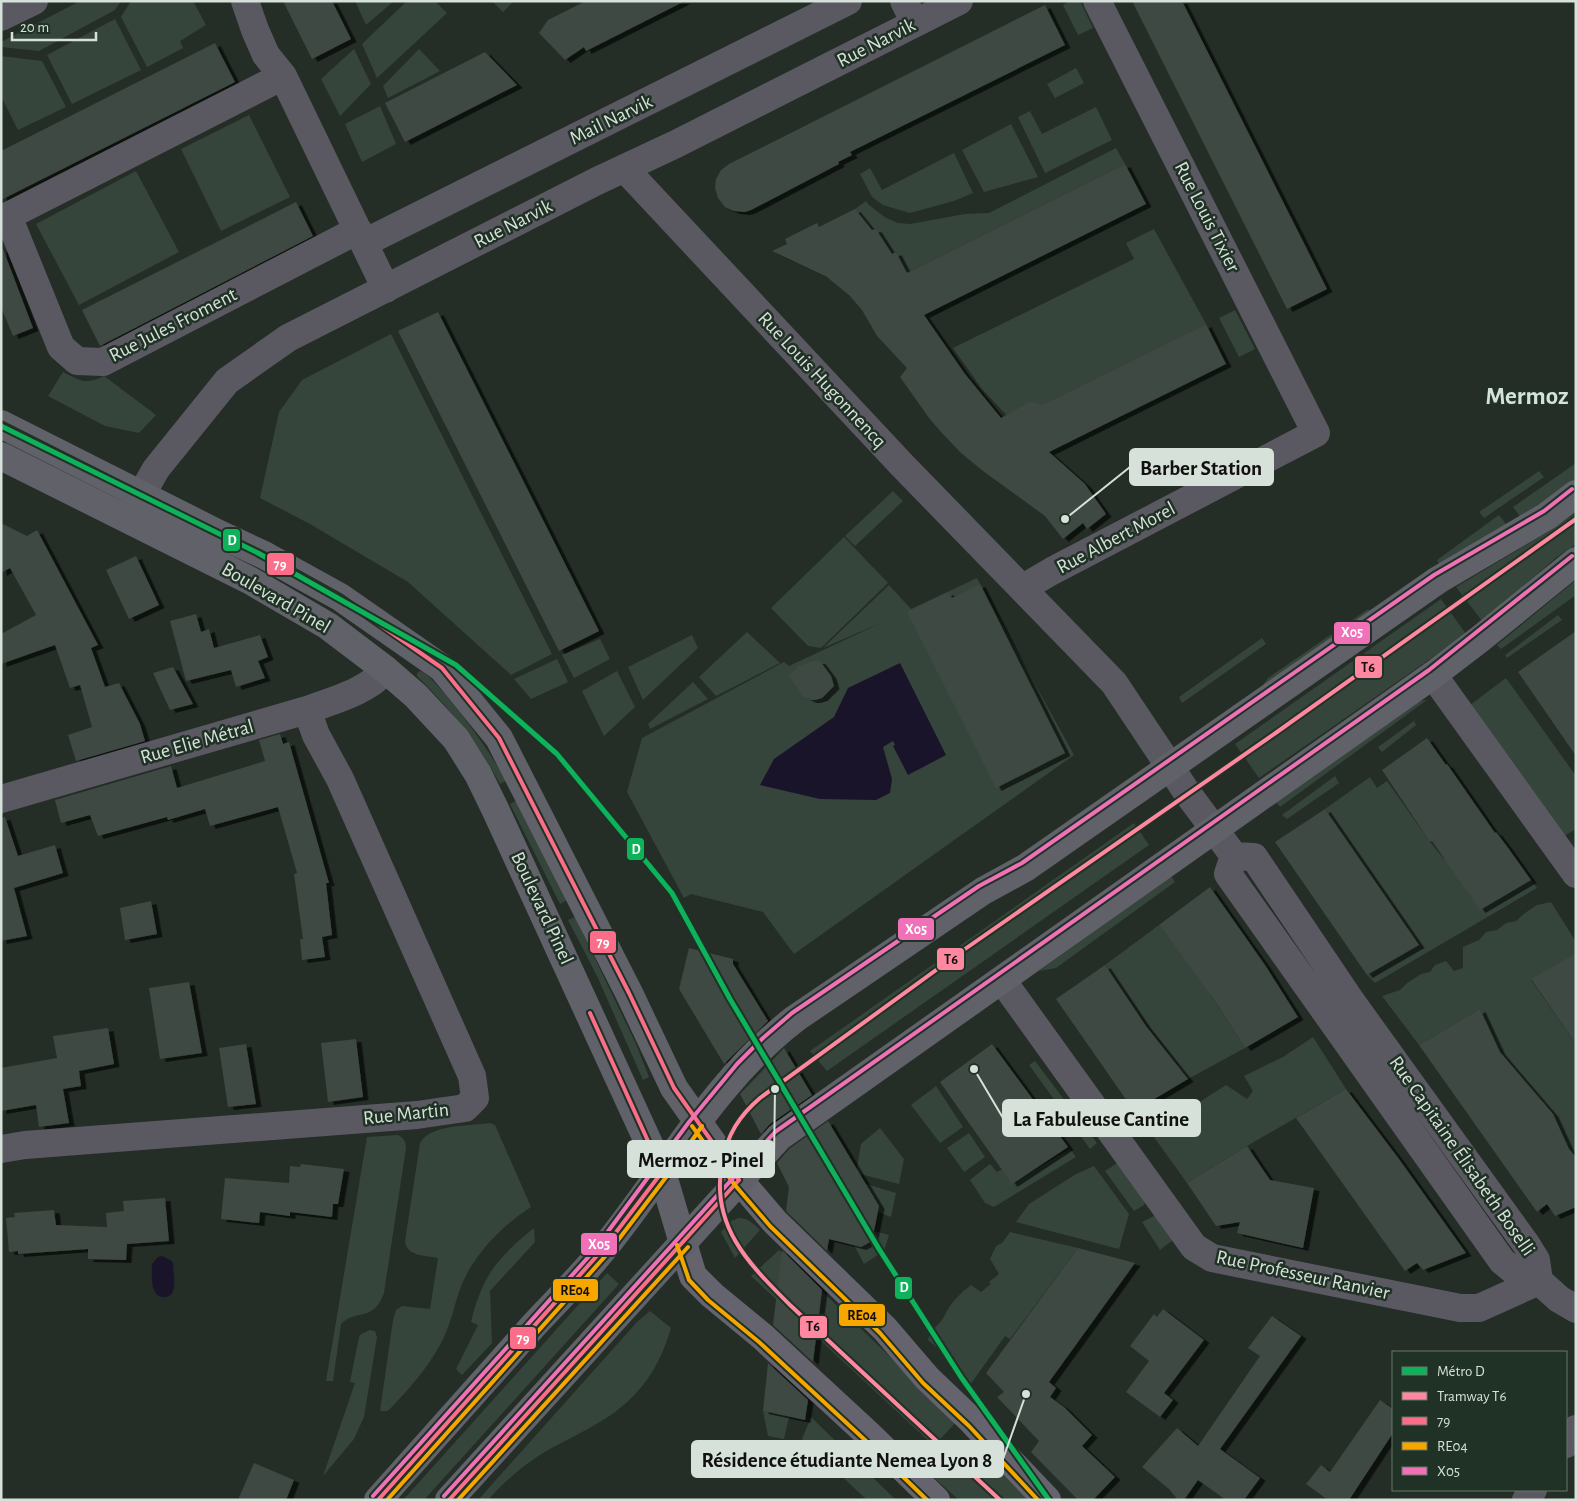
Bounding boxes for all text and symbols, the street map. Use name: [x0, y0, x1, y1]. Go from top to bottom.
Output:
scale bar: [12, 10, 96, 42]
street label: Rue Narvik: [834, 15, 918, 71]
text: 20 m: [20, 20, 49, 35]
street label: Mail Narvik: [566, 91, 656, 149]
street label: Rue Louis Tixier: [1171, 159, 1244, 276]
street label: Rue Narvik: [471, 196, 555, 252]
street label: Rue Jules Froment: [106, 284, 241, 366]
street label: Rue Louis Hugonnencq: [754, 308, 890, 452]
district label: Mermoz: [1486, 384, 1568, 409]
callout: Barber Station: [1130, 449, 1273, 485]
text: Barber Station: [1140, 458, 1262, 479]
street label: Rue Albert Morel: [1053, 498, 1179, 578]
line badge: D: [222, 528, 241, 552]
text: D: [227, 534, 237, 548]
line badge: 79: [266, 552, 295, 576]
text: 79: [274, 558, 287, 572]
street label: Boulevard Pinel: [218, 559, 334, 637]
line badge: X05: [1333, 621, 1371, 645]
text: X05: [1341, 626, 1363, 640]
line badge: T6: [1354, 655, 1383, 679]
text: T6: [1361, 661, 1375, 675]
street label: Rue Elie Métral: [138, 716, 256, 768]
line badge: D: [626, 837, 645, 861]
text: D: [631, 843, 641, 857]
street label: Boulevard Pinel: [507, 849, 577, 967]
line badge: X05: [897, 917, 935, 941]
text: X05: [905, 923, 927, 937]
line badge: 79: [589, 930, 617, 954]
text: 79: [597, 936, 610, 950]
line badge: T6: [936, 947, 965, 971]
text: T6: [944, 953, 958, 967]
street label: Rue Capitaine Élisabeth Boselli: [1385, 1052, 1539, 1259]
street label: Rue Martin: [362, 1100, 450, 1128]
callout: La Fabuleuse Cantine: [1003, 1100, 1200, 1136]
text: La Fabuleuse Cantine: [1013, 1109, 1189, 1130]
callout: Mermoz - Pinel: [628, 1141, 774, 1177]
text: Mermoz - Pinel: [638, 1150, 764, 1171]
line badge: X05: [580, 1232, 618, 1256]
text: X05: [588, 1238, 610, 1252]
street label: Rue Professeur Ranvier: [1214, 1247, 1392, 1303]
line badge: D: [894, 1276, 913, 1300]
line badge: RE04: [552, 1278, 599, 1302]
text: D: [899, 1281, 909, 1295]
text: RE04: [560, 1284, 590, 1298]
line badge: RE04: [838, 1303, 886, 1327]
text: RE04: [847, 1309, 877, 1323]
line badge: T6: [799, 1315, 828, 1339]
text: T6: [806, 1320, 820, 1334]
line badge: 79: [509, 1326, 537, 1350]
text: 79: [517, 1332, 530, 1346]
legend: [1392, 1351, 1567, 1491]
text: Métro D: [1437, 1364, 1485, 1379]
text: Tramway T6: [1437, 1389, 1506, 1404]
text: 79: [1437, 1414, 1450, 1429]
text: RE04: [1437, 1439, 1468, 1454]
callout: Résidence étudiante Nemea Lyon 8: [692, 1441, 1003, 1477]
text: Résidence étudiante Nemea Lyon 8: [702, 1450, 992, 1471]
text: X05: [1437, 1464, 1460, 1479]

